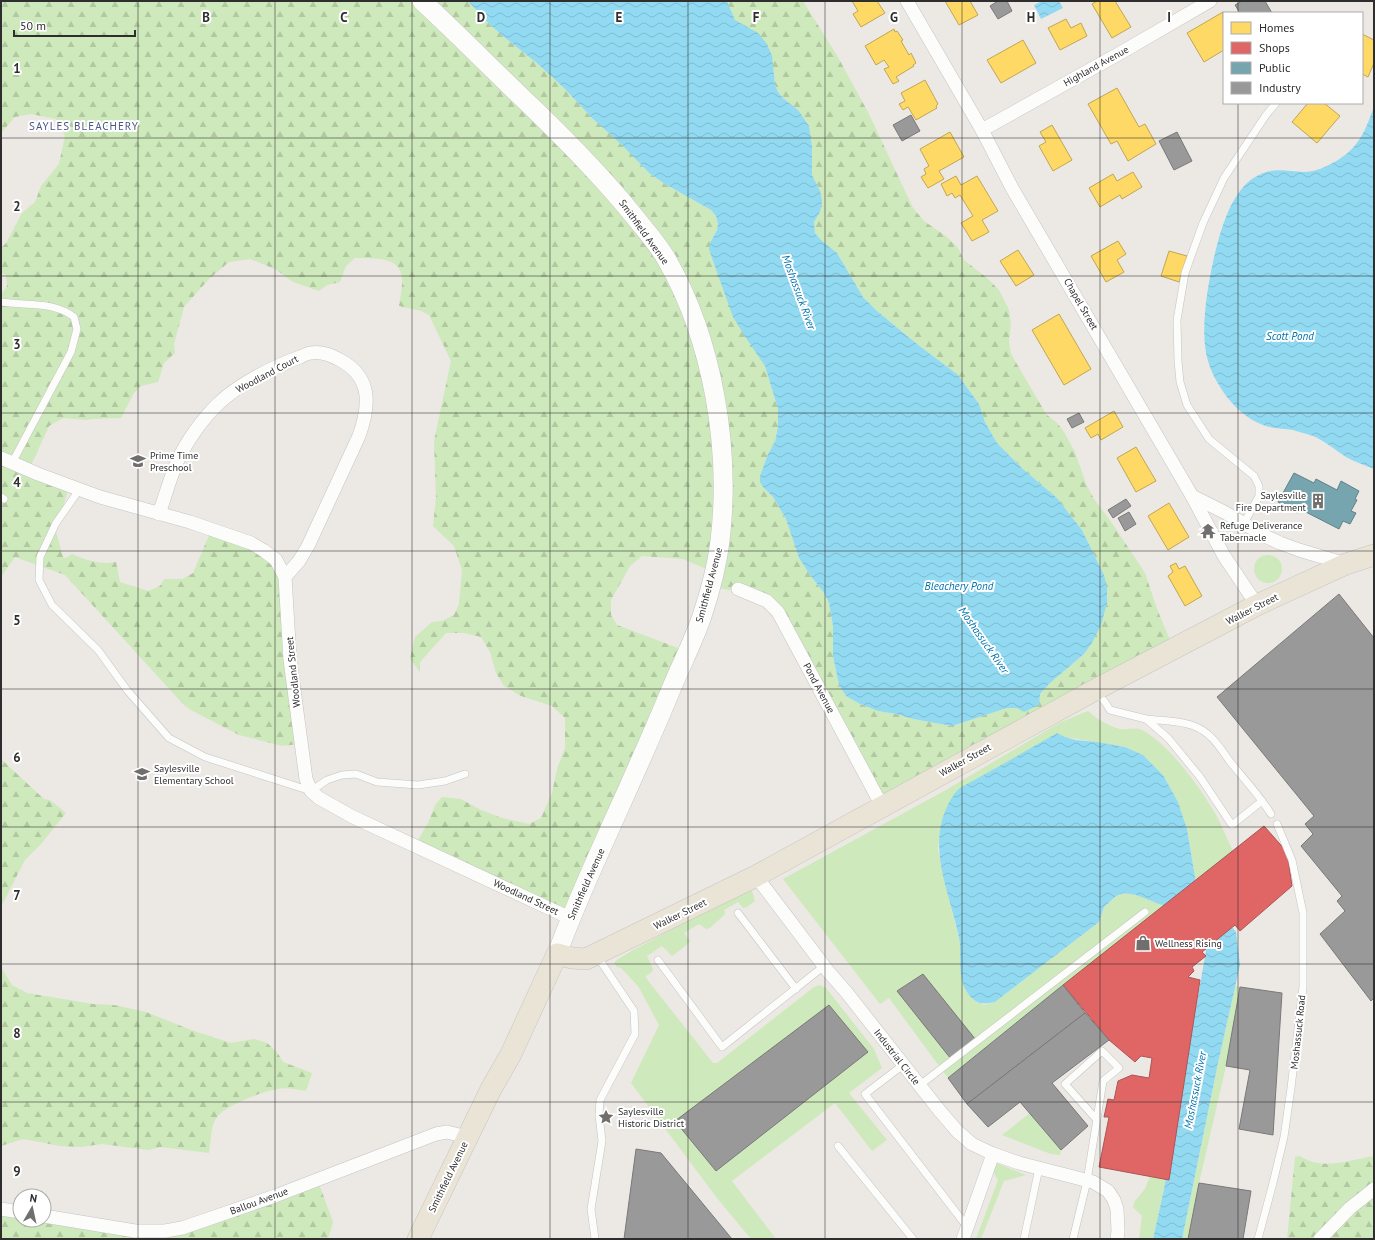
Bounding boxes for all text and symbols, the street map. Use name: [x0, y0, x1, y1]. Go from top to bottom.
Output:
text: B: [202, 9, 210, 26]
text: C: [340, 9, 348, 26]
text: D: [477, 9, 485, 26]
text: E: [616, 9, 623, 26]
text: F: [753, 9, 760, 26]
text: G: [890, 9, 898, 26]
text: H: [1027, 9, 1035, 26]
text: I: [1167, 9, 1171, 26]
scale bar: [14, 12, 135, 38]
legend: [1223, 12, 1363, 104]
text: 50 m: [20, 18, 46, 33]
text: Homes: [1259, 20, 1294, 35]
text: Shops: [1259, 40, 1290, 55]
street label: Highland Avenue: [1061, 43, 1131, 89]
text: 1: [13, 60, 21, 77]
text: Public: [1259, 60, 1291, 75]
text: Industry: [1259, 80, 1301, 95]
district label: SAYLES BLEACHERY: [29, 119, 139, 133]
street label: Smithfield Avenue: [616, 197, 672, 267]
text: 2: [13, 198, 21, 215]
water label: Moshassuck River: [779, 253, 819, 332]
street label: Chapel Street: [1061, 276, 1101, 333]
water label: Scott Pond: [1266, 329, 1314, 343]
text: 3: [13, 336, 21, 353]
street label: Woodland Court: [234, 352, 301, 396]
place label: Prime Time Preschool: [150, 449, 198, 474]
school or university icon: Prime Time Preschool: [129, 452, 147, 470]
text: 4: [13, 474, 21, 491]
place label: Saylesville Fire Department: [1236, 489, 1307, 514]
building icon: Saylesville Fire Department: [1309, 492, 1327, 510]
place label: Refuge Deliverance Tabernacle: [1220, 519, 1302, 544]
temple icon: Refuge Deliverance Tabernacle: [1199, 522, 1217, 540]
street label: Smithfield Avenue: [693, 546, 725, 624]
water label: Bleachery Pond: [925, 579, 994, 593]
street label: Walker Street: [1224, 590, 1281, 628]
water label: Moshassuck River: [956, 604, 1013, 677]
text: 5: [13, 612, 21, 629]
street label: Woodland Street: [283, 635, 303, 708]
street label: Pond Avenue: [800, 661, 838, 715]
street label: Walker Street: [937, 740, 994, 780]
text: 6: [13, 749, 21, 766]
place label: Saylesville Elementary School: [154, 762, 234, 787]
school or university icon: Saylesville Elementary School: [133, 765, 151, 783]
street label: Smithfield Avenue: [564, 846, 608, 922]
street label: Woodland Street: [491, 876, 561, 918]
text: 7: [13, 887, 21, 904]
street label: Walker Street: [651, 895, 709, 932]
shop icon: Wellness Rising: [1134, 934, 1152, 952]
place label: Wellness Rising: [1155, 937, 1222, 950]
street label: Moshassuck Road: [1288, 994, 1308, 1070]
text: 8: [13, 1025, 21, 1042]
street label: Industrial Circle: [871, 1026, 923, 1088]
water label: Moshassuck River: [1181, 1049, 1210, 1130]
place label: Saylesville Historic District: [618, 1105, 685, 1130]
place icon: Saylesville Historic District: [597, 1108, 615, 1126]
street label: Smithfield Avenue: [425, 1139, 471, 1215]
text: 9: [13, 1163, 21, 1180]
street label: Ballou Avenue: [228, 1184, 290, 1218]
north arrow: [12, 1188, 52, 1228]
text: N: [29, 1191, 38, 1206]

